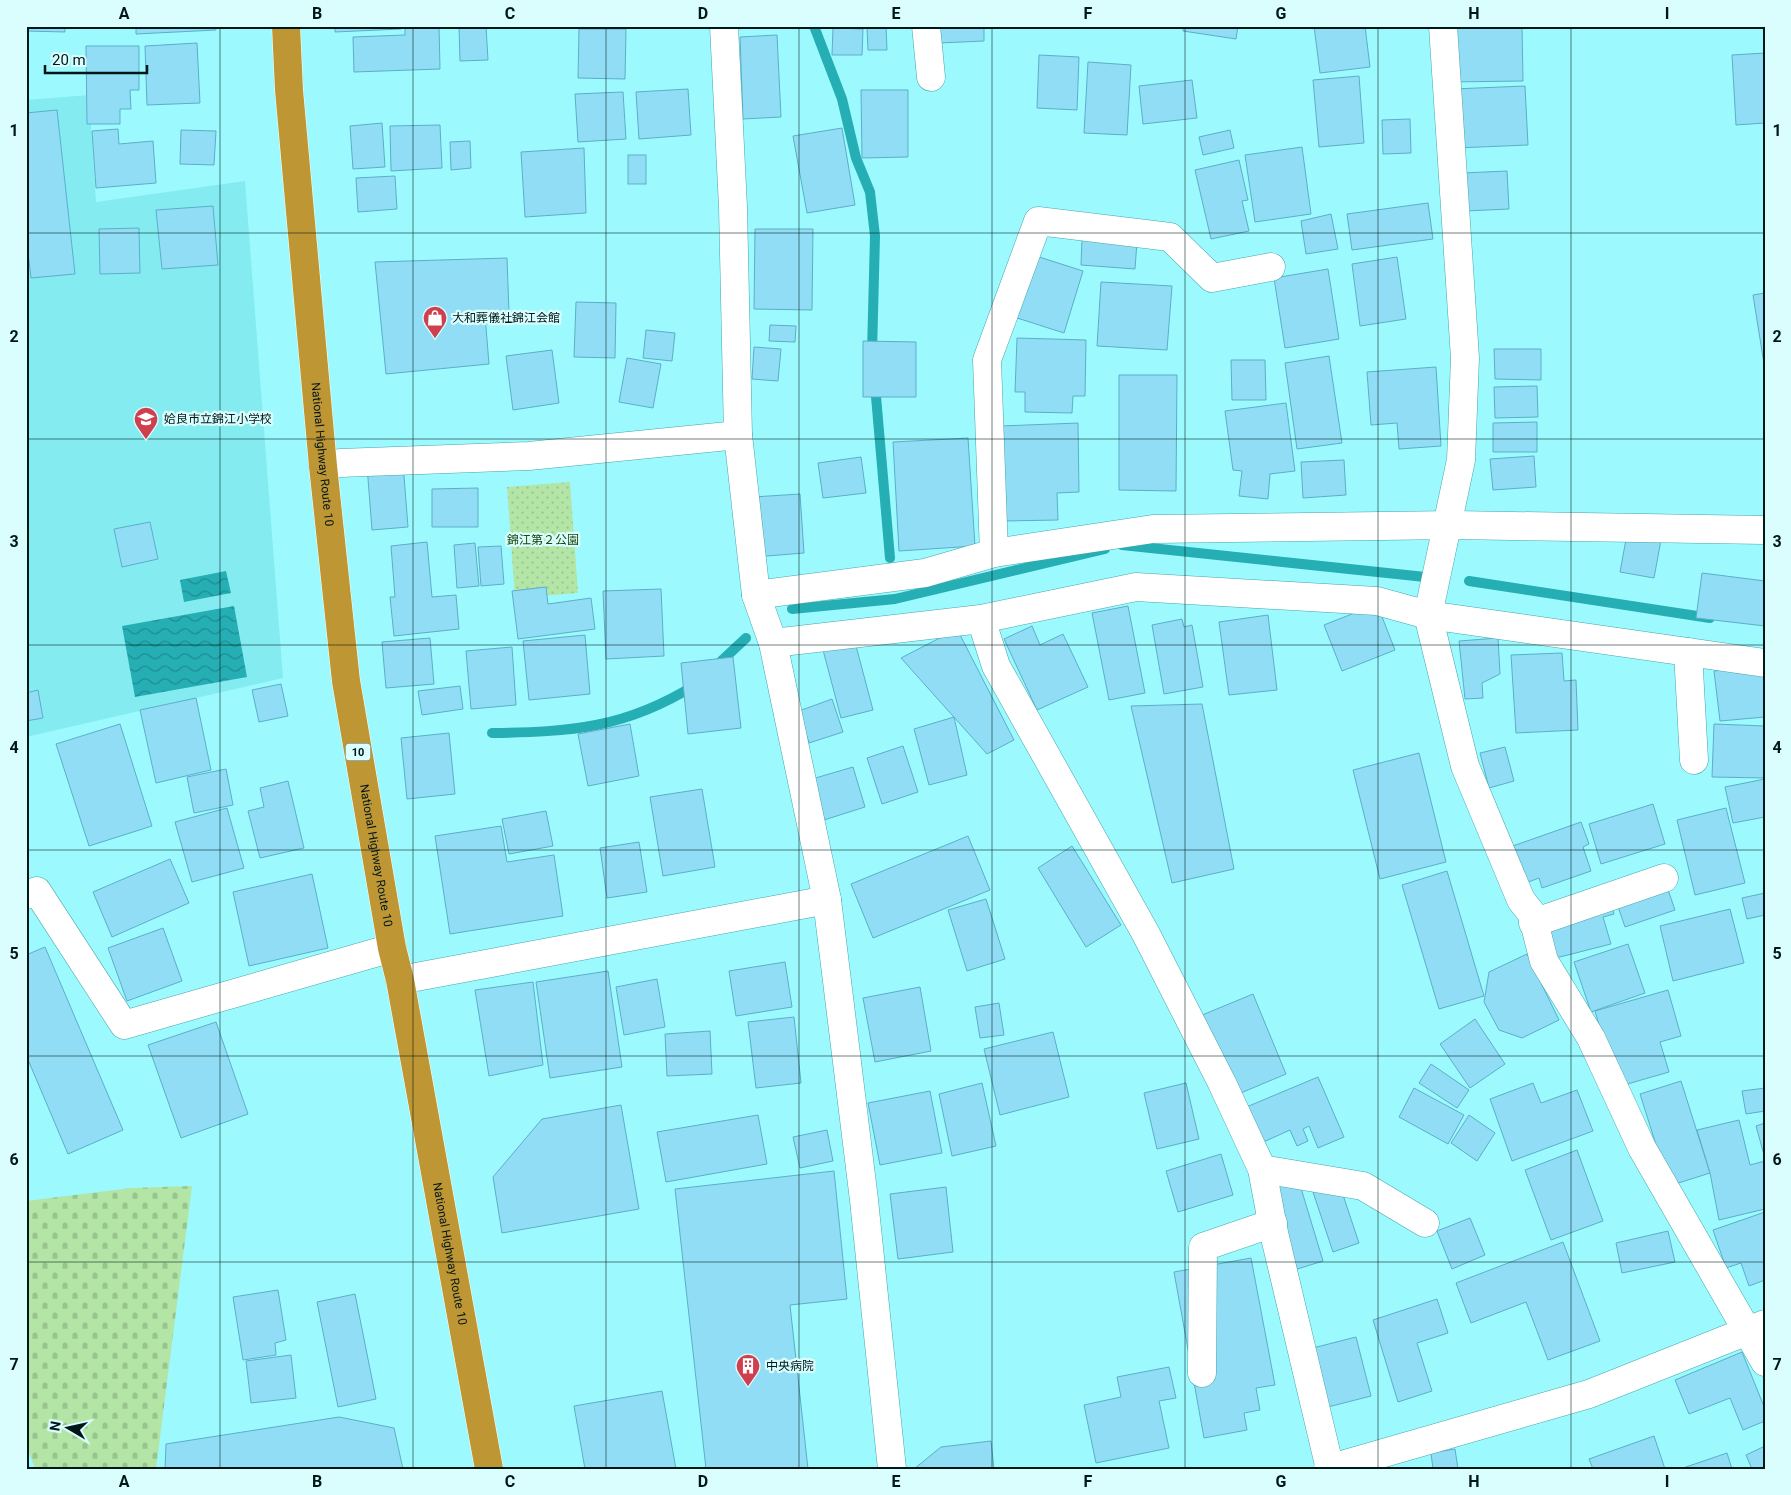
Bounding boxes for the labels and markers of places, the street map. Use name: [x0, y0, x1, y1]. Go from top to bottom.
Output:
shop icon: 大和葬儀社錦江会館: [422, 305, 448, 339]
place label: 大和葬儀社錦江会館: [452, 311, 560, 325]
school or university icon: 姶良市立錦江小学校: [133, 406, 159, 440]
place label: 姶良市立錦江小学校: [164, 412, 272, 426]
building icon: 中央病院: [735, 1353, 761, 1387]
place label: 中央病院: [766, 1359, 814, 1373]

